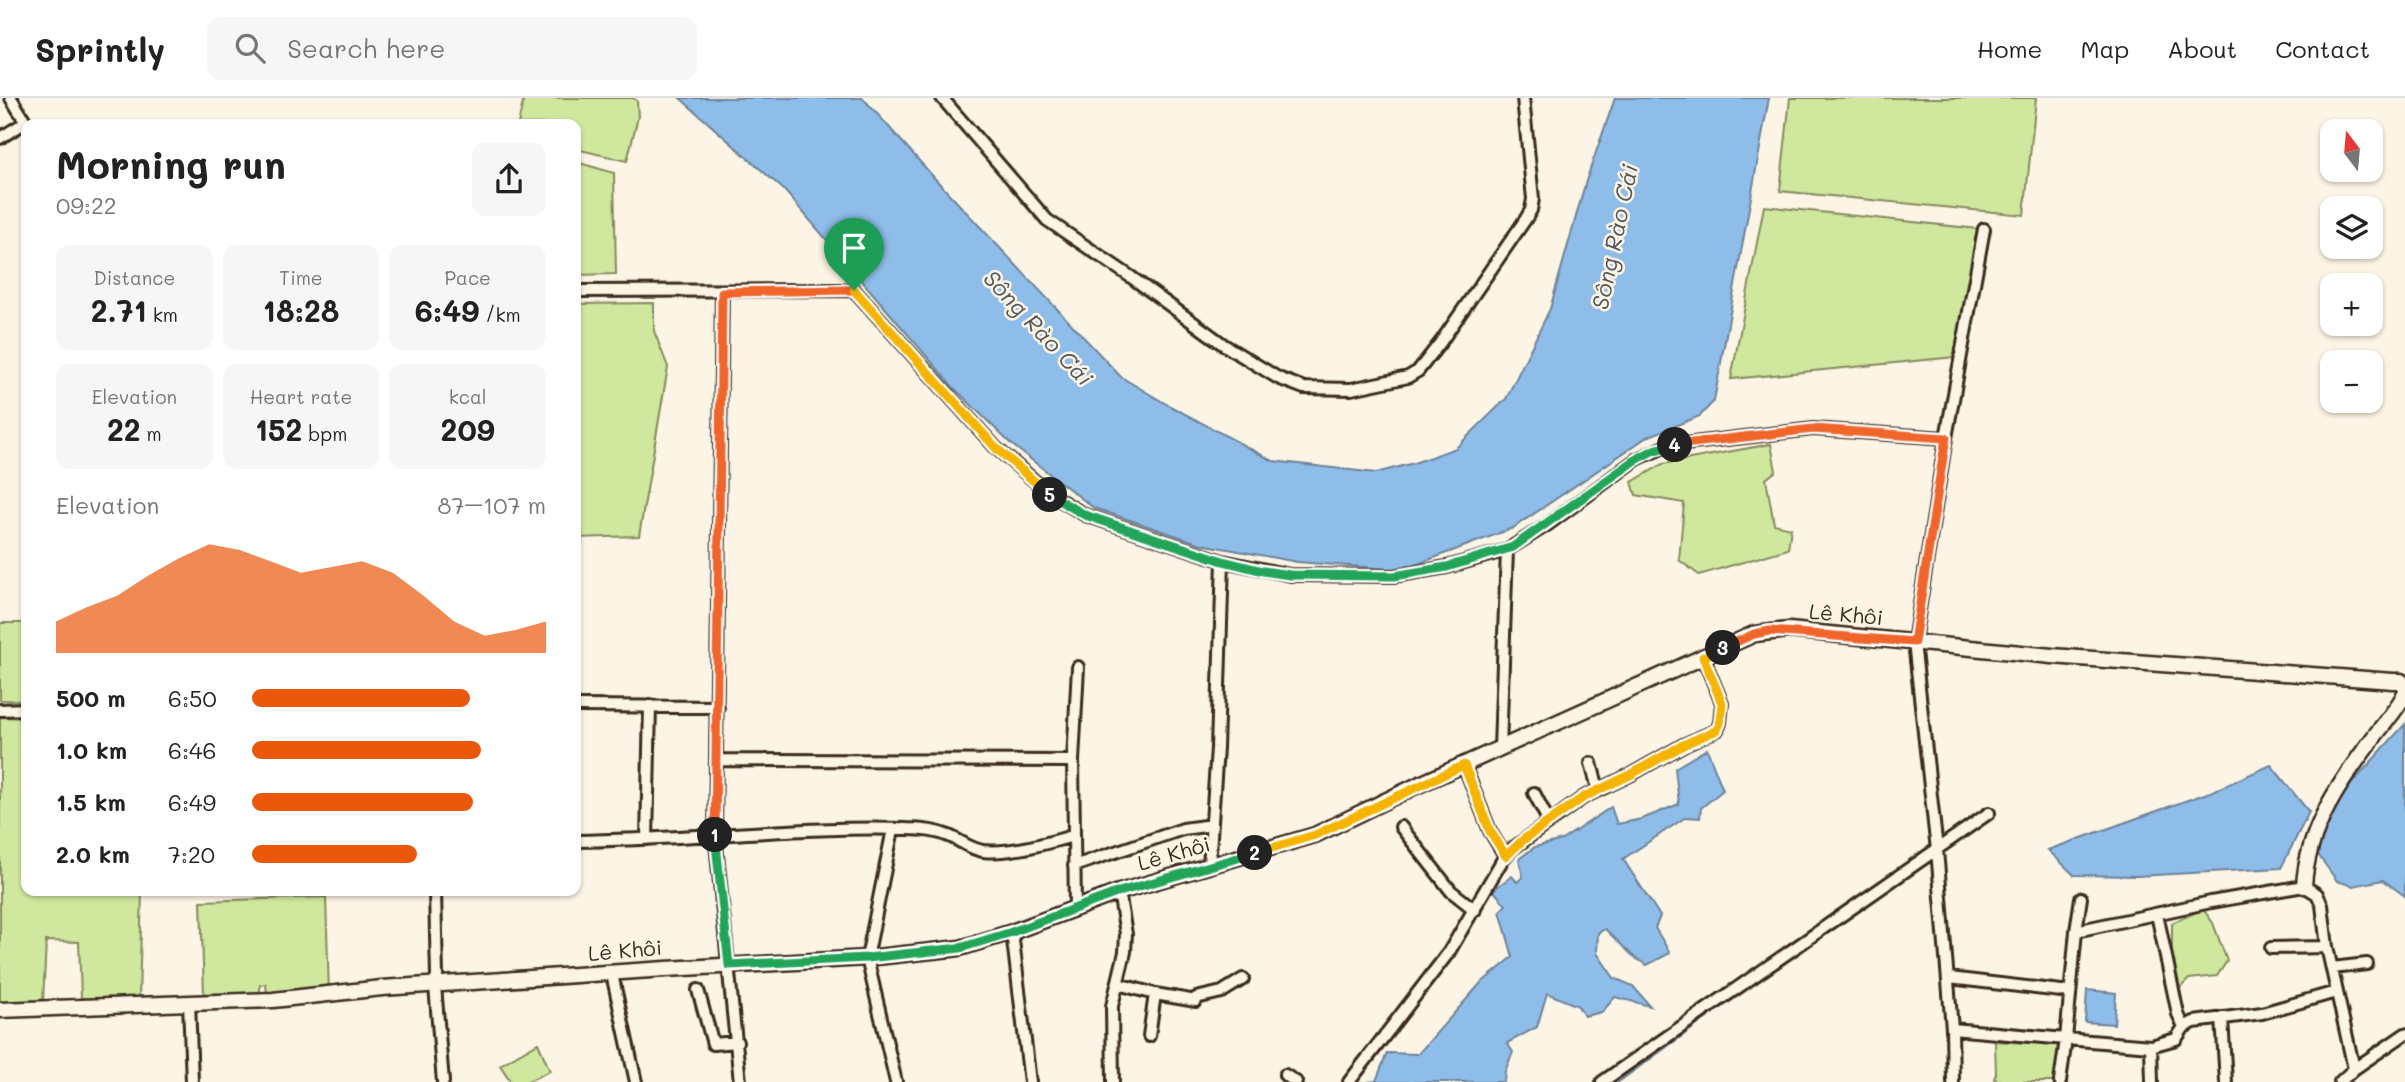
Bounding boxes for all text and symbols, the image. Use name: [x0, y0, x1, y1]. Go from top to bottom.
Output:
search box: [207, 17, 697, 80]
text: Sprintly: [35, 27, 165, 70]
icon: search: [231, 29, 269, 67]
text: Search here: [287, 31, 445, 65]
text: Home: [1977, 33, 2042, 64]
text: Map: [2080, 33, 2129, 64]
text: About: [2167, 33, 2237, 64]
text: Contact: [2275, 33, 2370, 64]
north arrow: [2320, 119, 2384, 182]
map controls: [2320, 119, 2383, 413]
text: Morning run: [56, 139, 286, 189]
button: share: [472, 142, 546, 216]
water label: Sông Rào Cái: [1584, 161, 1644, 312]
text: 09:22: [56, 190, 117, 220]
button: layers: [2320, 196, 2383, 259]
pin: [824, 218, 884, 290]
icon: arrive: [835, 229, 873, 267]
water label: Sông Rào Cái: [977, 263, 1100, 392]
text: Distance: [93, 265, 175, 290]
text: Time: [279, 265, 323, 290]
text: Pace: [444, 265, 491, 290]
button: +: [2320, 273, 2383, 336]
text: 2.71: [91, 290, 147, 330]
text: 18:28: [263, 290, 339, 330]
text: 6:49: [415, 290, 479, 330]
text: km: [147, 302, 178, 327]
text: /km: [479, 302, 521, 327]
button: −: [2320, 350, 2383, 413]
text: Elevation: [92, 384, 177, 409]
text: Heart rate: [250, 384, 352, 409]
text: kcal: [449, 384, 487, 409]
text: 22: [107, 409, 140, 449]
text: 152: [255, 409, 302, 449]
text: 209: [441, 409, 495, 449]
text: m: [140, 421, 162, 446]
text: bpm: [302, 421, 347, 446]
pin: 4: [1658, 428, 1692, 462]
text: 4: [1668, 432, 1681, 457]
pin: 5: [1032, 478, 1068, 512]
text: 5: [1044, 482, 1055, 507]
text: Elevation: [56, 490, 159, 520]
text: 87–107 m: [438, 490, 546, 520]
street label: Lê Khôi: [1808, 597, 1884, 630]
pin: 3: [1706, 630, 1740, 666]
text: 3: [1717, 635, 1728, 660]
text: 500 m: [56, 683, 126, 713]
text: 6:50: [168, 683, 217, 713]
text: 1.0 km: [56, 735, 127, 765]
text: 6:46: [168, 735, 216, 765]
text: 1.5 km: [56, 787, 126, 817]
text: 6:49: [168, 787, 216, 817]
pin: 1: [698, 818, 732, 852]
text: 1: [710, 822, 719, 847]
street label: Lê Khôi: [1134, 829, 1213, 876]
pin: 2: [1238, 836, 1272, 870]
text: 2.0 km: [56, 839, 130, 869]
text: 7:20: [168, 839, 215, 869]
text: 2: [1249, 840, 1260, 865]
street label: Lê Khôi: [587, 933, 663, 966]

